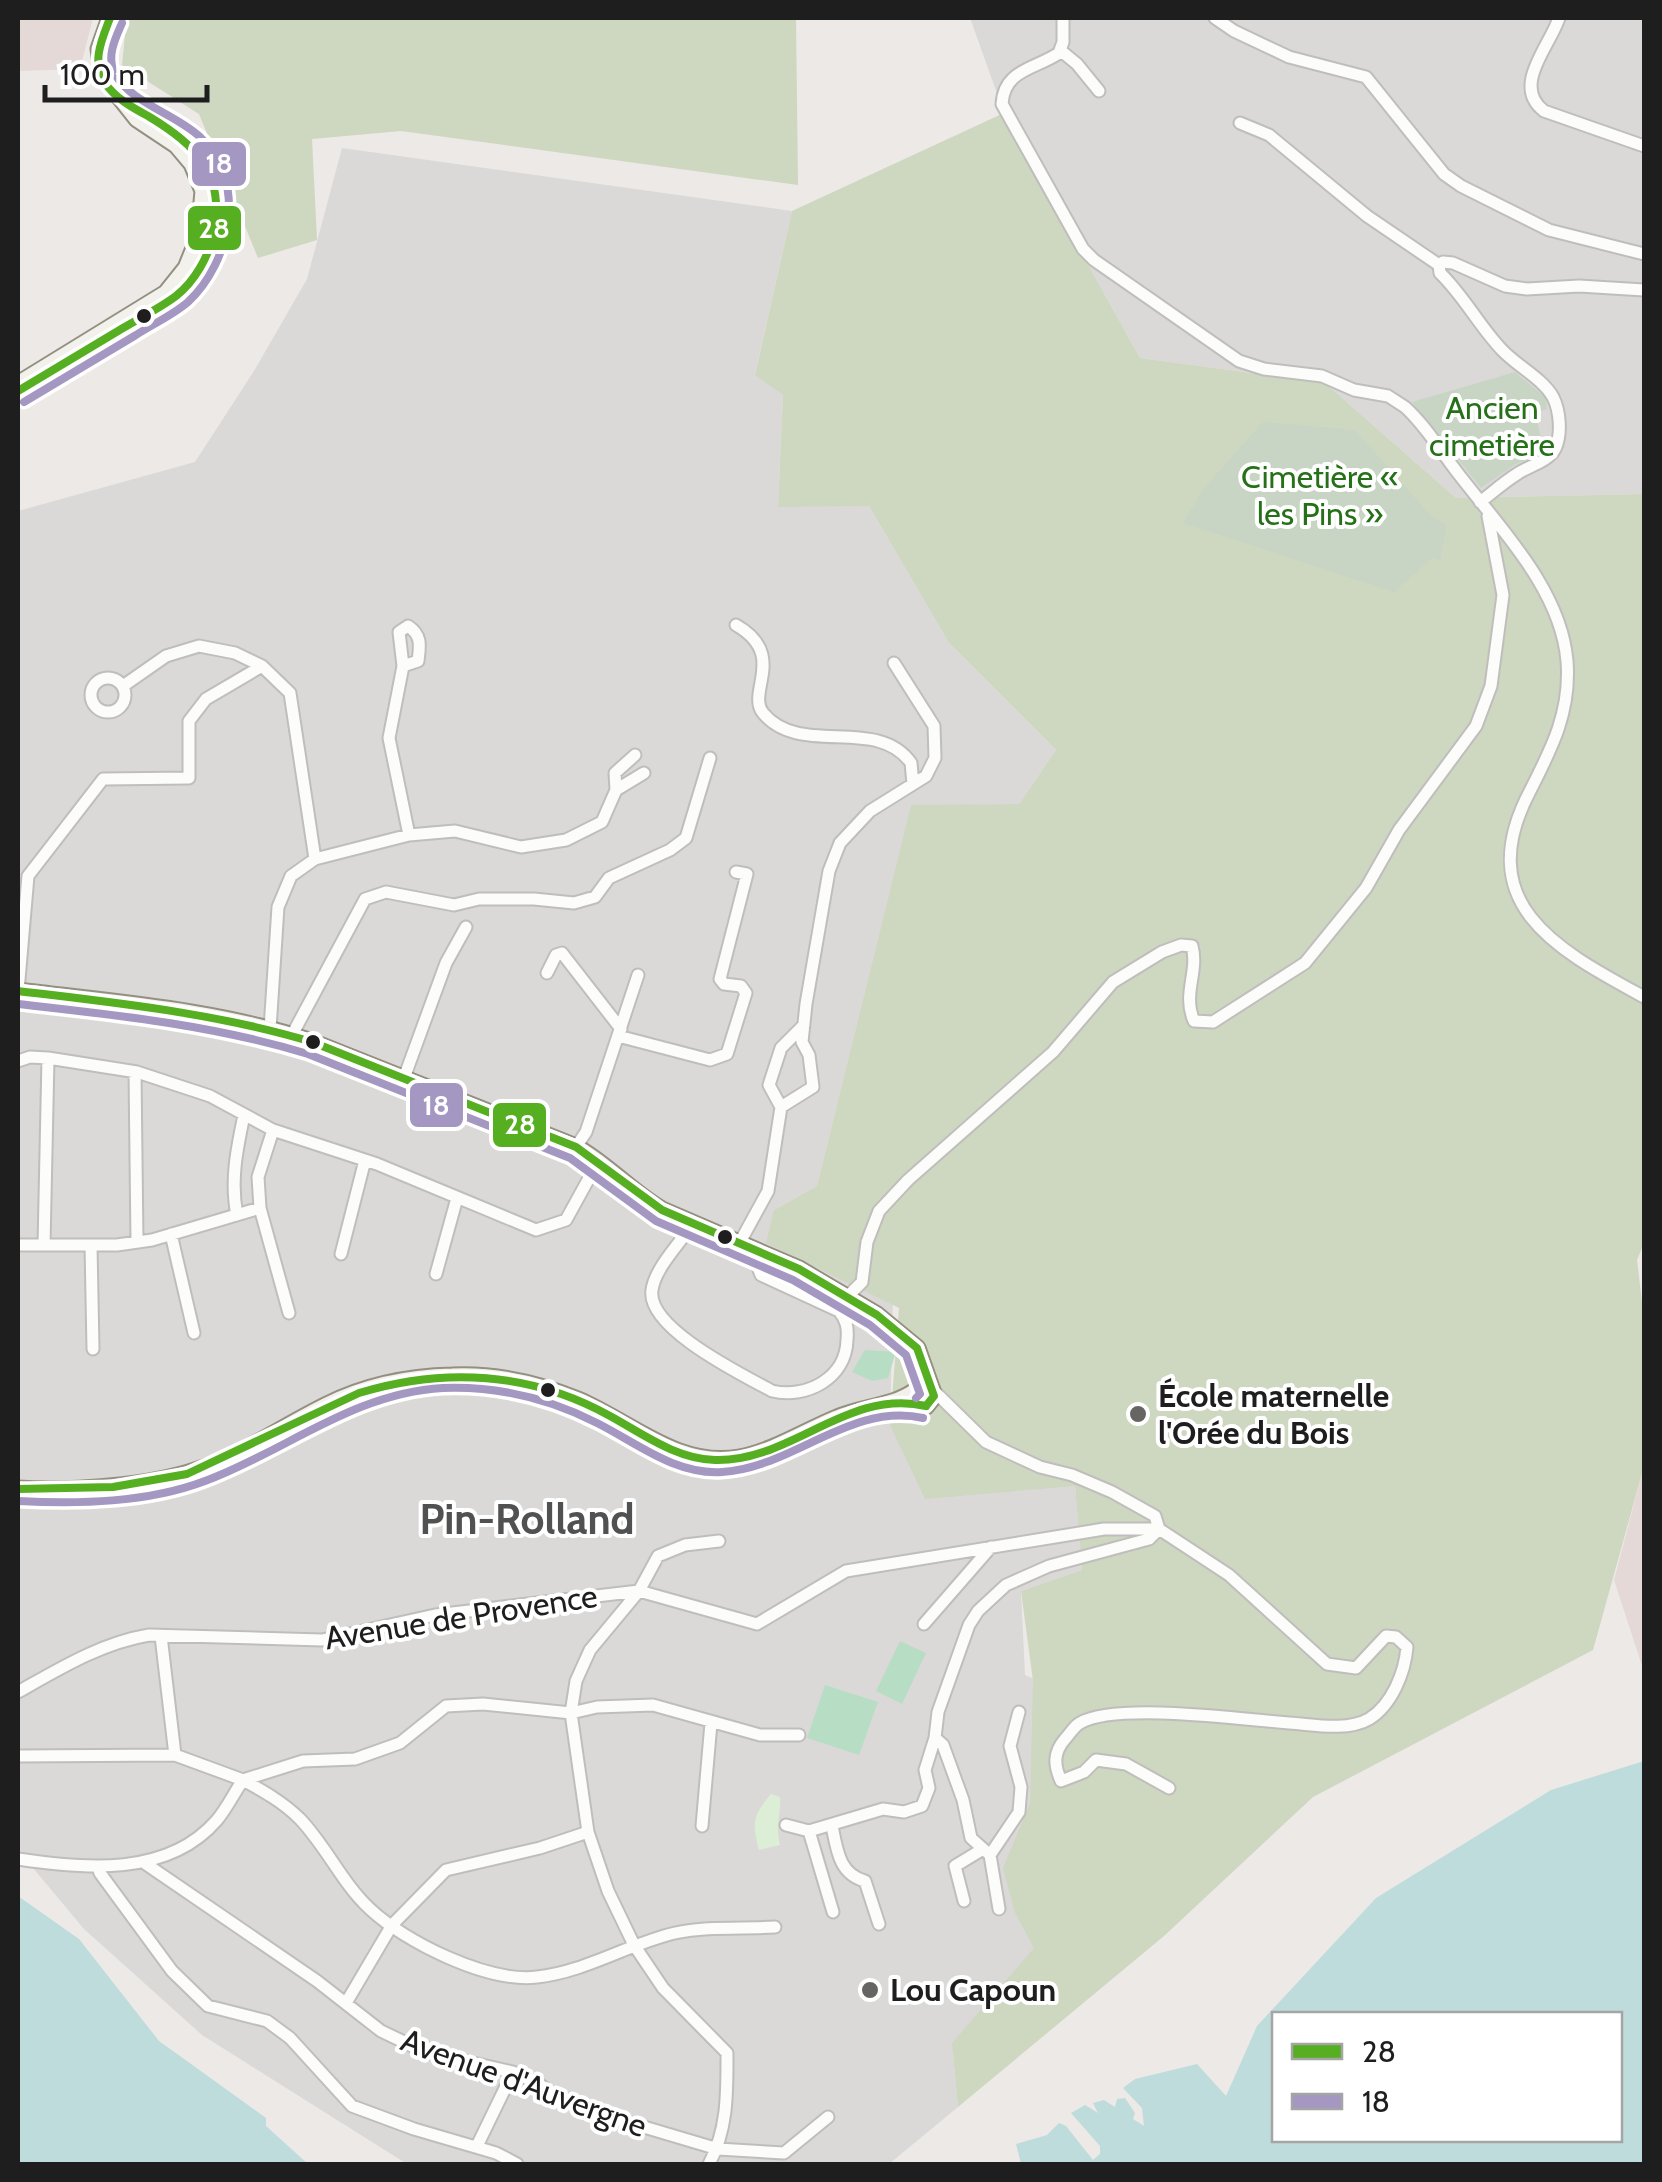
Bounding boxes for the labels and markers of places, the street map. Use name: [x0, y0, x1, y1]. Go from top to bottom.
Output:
unlabelled marker: [134, 306, 154, 326]
unlabelled marker: [303, 1032, 323, 1052]
unlabelled marker: [715, 1227, 735, 1247]
place label: École maternelle l'Orée du Bois: [1158, 1376, 1389, 1452]
unlabelled marker: [538, 1380, 558, 1400]
marker: École maternelle l'Orée du Bois: [1127, 1403, 1149, 1425]
place label: Lou Capoun: [890, 1970, 1056, 2009]
marker: Lou Capoun: [859, 1979, 881, 2001]

